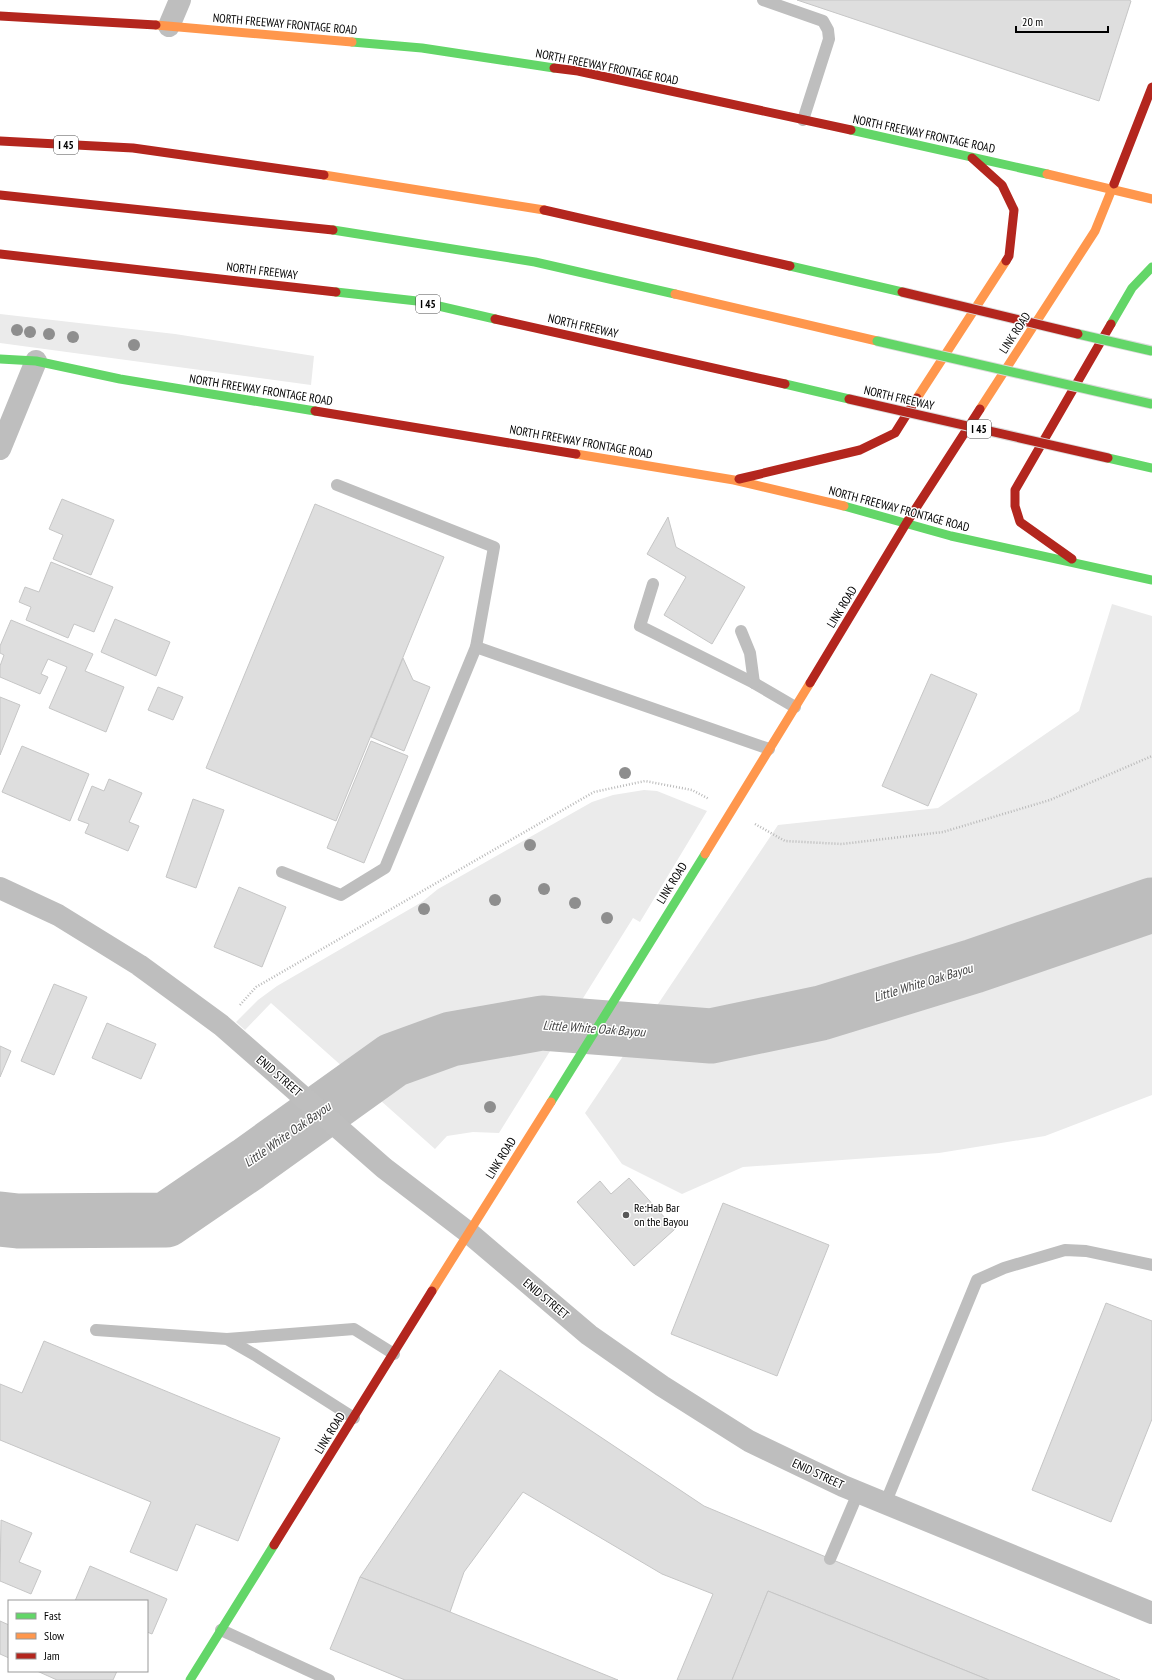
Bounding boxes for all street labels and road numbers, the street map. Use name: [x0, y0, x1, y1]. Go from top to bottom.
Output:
street label: NORTH FREEWAY FRONTAGE ROAD: [212, 10, 358, 37]
street label: NORTH FREEWAY FRONTAGE ROAD: [534, 45, 680, 88]
street label: NORTH FREEWAY FRONTAGE ROAD: [852, 111, 997, 156]
road number: I 45: [54, 136, 78, 154]
street label: NORTH FREEWAY: [226, 259, 299, 282]
road number: I 45: [416, 295, 440, 313]
street label: LINK ROAD: [996, 309, 1033, 356]
street label: NORTH FREEWAY: [546, 310, 620, 341]
street label: NORTH FREEWAY FRONTAGE ROAD: [188, 371, 334, 408]
street label: NORTH FREEWAY: [862, 382, 936, 413]
road number: I 45: [967, 420, 991, 438]
street label: NORTH FREEWAY FRONTAGE ROAD: [508, 422, 654, 461]
street label: NORTH FREEWAY FRONTAGE ROAD: [827, 483, 971, 535]
street label: LINK ROAD: [823, 583, 860, 630]
street label: LINK ROAD: [653, 859, 690, 906]
street label: ENID STREET: [254, 1052, 306, 1100]
street label: LINK ROAD: [482, 1134, 519, 1181]
street label: ENID STREET: [520, 1275, 573, 1322]
street label: LINK ROAD: [311, 1409, 348, 1456]
street label: ENID STREET: [790, 1455, 847, 1492]

